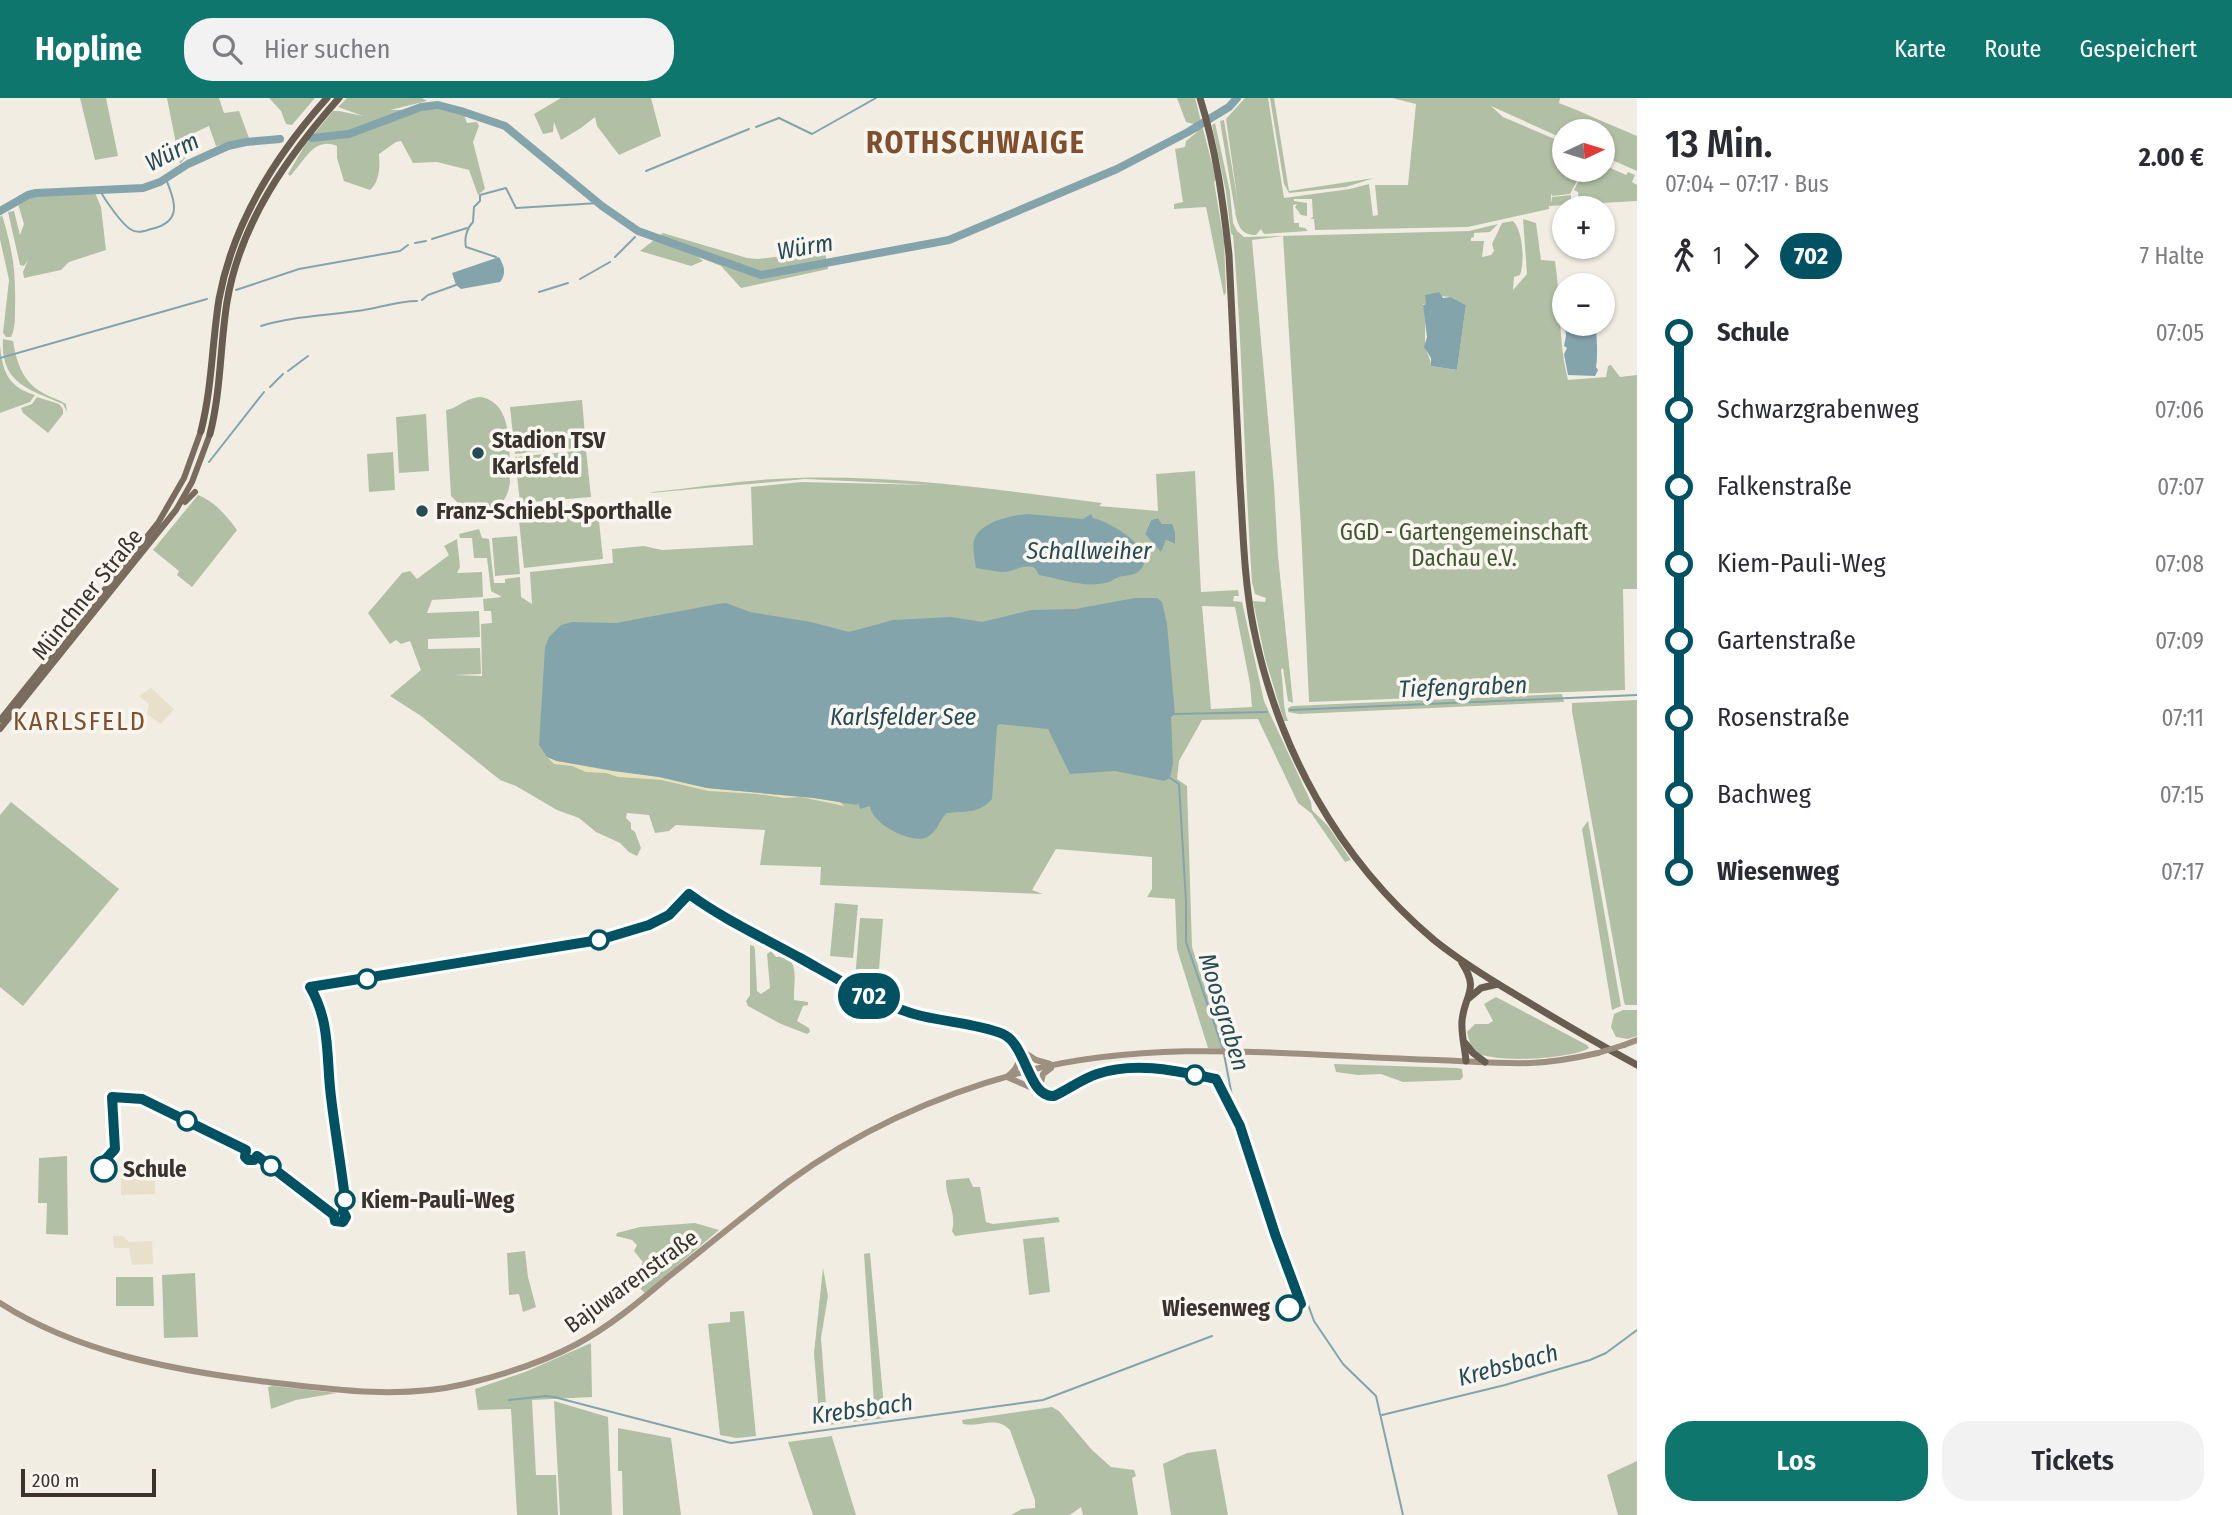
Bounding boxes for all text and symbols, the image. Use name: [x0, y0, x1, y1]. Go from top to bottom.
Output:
search box: [184, 18, 674, 81]
text: Hopline: [35, 29, 142, 69]
icon: search: [208, 30, 246, 68]
text: Hier suchen: [264, 34, 390, 65]
text: Karte: [1894, 35, 1946, 63]
text: Route: [1984, 35, 2041, 63]
text: Gespeichert: [2079, 35, 2197, 63]
north arrow: [1552, 119, 1615, 182]
map controls: [1552, 119, 1615, 336]
text: 13 Min.: [1665, 121, 1772, 167]
district label: ROTHSCHWAIGE: [866, 125, 1086, 161]
water label: Würm: [140, 127, 204, 177]
text: 2.00 €: [2139, 142, 2204, 173]
text: 07:04 – 07:17 · Bus: [1665, 170, 1829, 198]
button: +: [1552, 196, 1615, 259]
water label: Würm: [775, 228, 835, 266]
icon: walk: [1665, 237, 1703, 275]
icon: forward: [1732, 237, 1770, 275]
text: 1: [1713, 242, 1722, 270]
text: 702: [1794, 242, 1828, 270]
text: 7 Halte: [2140, 242, 2204, 270]
button: −: [1552, 273, 1615, 336]
text: Schule: [1717, 317, 1789, 348]
text: 07:05: [2156, 319, 2204, 347]
text: Schwarzgrabenweg: [1717, 394, 1919, 425]
text: 07:06: [2155, 396, 2204, 424]
place label: Stadion TSV Karlsfeld: [492, 426, 606, 480]
marker: Stadion TSV Karlsfeld: [470, 445, 486, 461]
text: Falkenstraße: [1717, 471, 1852, 502]
text: 07:07: [2157, 473, 2204, 501]
place label: Franz-Schiebl-Sporthalle: [436, 497, 672, 525]
marker: Franz-Schiebl-Sporthalle: [414, 503, 430, 519]
park label: GGD - Gartengemeinschaft Dachau e.V.: [1340, 518, 1589, 572]
street label: Münchner Straße: [26, 523, 148, 665]
water label: Schallweiher: [1026, 537, 1152, 565]
text: Kiem-Pauli-Weg: [1717, 548, 1886, 579]
text: 07:08: [2155, 550, 2204, 578]
text: Gartenstraße: [1717, 625, 1856, 656]
text: 07:09: [2155, 627, 2204, 655]
water label: Tiefengraben: [1398, 671, 1528, 703]
text: Rosenstraße: [1717, 702, 1849, 733]
water label: Karlsfelder See: [830, 703, 976, 731]
text: 07:11: [2162, 704, 2204, 732]
district label: KARLSFELD: [13, 706, 147, 737]
text: Bachweg: [1717, 779, 1811, 810]
text: 07:15: [2160, 781, 2204, 809]
text: Wiesenweg: [1717, 856, 1839, 887]
text: 07:17: [2161, 858, 2204, 886]
unlabelled marker: [589, 930, 609, 950]
water label: Moosgraben: [1193, 950, 1255, 1074]
unlabelled marker: [357, 969, 377, 989]
line badge: 702: [829, 973, 909, 1019]
text: 702: [852, 982, 886, 1010]
unlabelled marker: [1185, 1065, 1205, 1085]
unlabelled marker: [177, 1111, 197, 1131]
place label: Schule: [123, 1155, 187, 1183]
marker: Schule: [91, 1156, 117, 1182]
unlabelled marker: [261, 1156, 281, 1176]
place label: Kiem-Pauli-Weg: [361, 1186, 515, 1214]
marker: Kiem-Pauli-Weg: [335, 1190, 355, 1210]
street label: Bajuwarenstraße: [559, 1223, 703, 1339]
place label: Wiesenweg: [1162, 1294, 1271, 1322]
marker: Wiesenweg: [1276, 1295, 1302, 1321]
water label: Krebsbach: [1455, 1338, 1561, 1392]
water label: Krebsbach: [809, 1388, 915, 1430]
button: Los: [1665, 1421, 1928, 1501]
button: Tickets: [1942, 1421, 2204, 1501]
scale bar: [21, 1466, 156, 1498]
text: 200 m: [32, 1469, 79, 1492]

